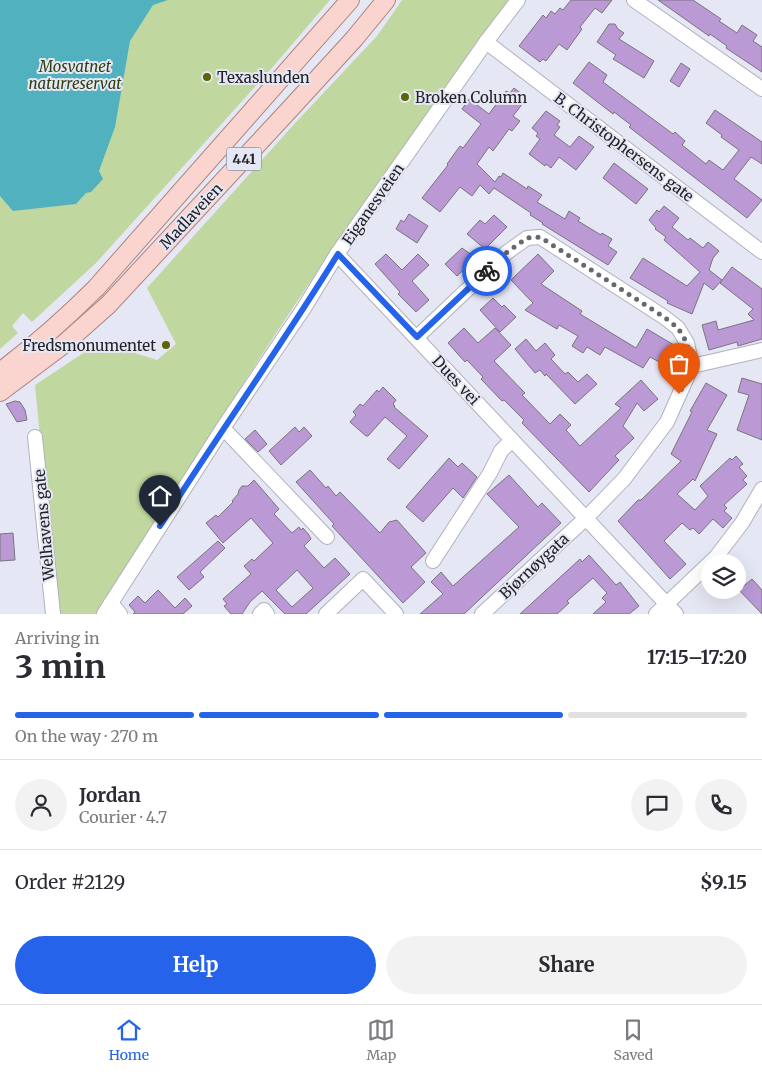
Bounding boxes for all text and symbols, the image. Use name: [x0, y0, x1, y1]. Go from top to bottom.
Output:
park label: Mosvatnet naturreservat: [28, 57, 122, 93]
place label: Texaslunden: [217, 68, 310, 87]
marker: Texaslunden: [201, 71, 213, 83]
place label: Broken Column: [415, 88, 527, 107]
street label: B. Christophersens gate: [550, 88, 698, 206]
marker: Broken Column: [399, 91, 411, 103]
road number: 441: [226, 148, 262, 170]
street label: Eiganesveien: [338, 160, 408, 248]
street label: Madlaveien: [156, 179, 226, 253]
courier: [462, 246, 512, 296]
icon: bike: [473, 257, 501, 285]
place label: Fredsmonumentet: [22, 336, 156, 355]
marker: Fredsmonumentet: [160, 339, 172, 351]
pin: [658, 343, 700, 394]
icon: bag: [665, 350, 693, 378]
street label: Dues vei: [428, 351, 484, 409]
street label: Welhavens gate: [30, 468, 58, 583]
pin: [139, 475, 181, 526]
icon: home: [146, 482, 174, 510]
street label: Bjørnøygata: [495, 529, 573, 603]
map controls: [701, 554, 746, 599]
button: layers: [701, 554, 746, 599]
text: Arriving in: [15, 628, 100, 648]
text: 17:15–17:20: [647, 645, 747, 669]
text: 3 min: [15, 647, 106, 687]
text: On the way · 270 m: [15, 726, 158, 746]
button: person: [15, 779, 67, 831]
button: chat: [631, 779, 683, 831]
button: phone: [695, 779, 747, 831]
text: Jordan: [79, 783, 141, 807]
text: Courier · 4.7: [79, 807, 167, 827]
text: Order #2129: [15, 870, 125, 894]
text: $9.15: [700, 870, 747, 894]
button: Help: [15, 936, 376, 994]
button: Share: [386, 936, 747, 994]
tab: Home: [109, 1016, 149, 1064]
tab: Map: [366, 1016, 396, 1064]
tab: Saved: [614, 1016, 653, 1064]

